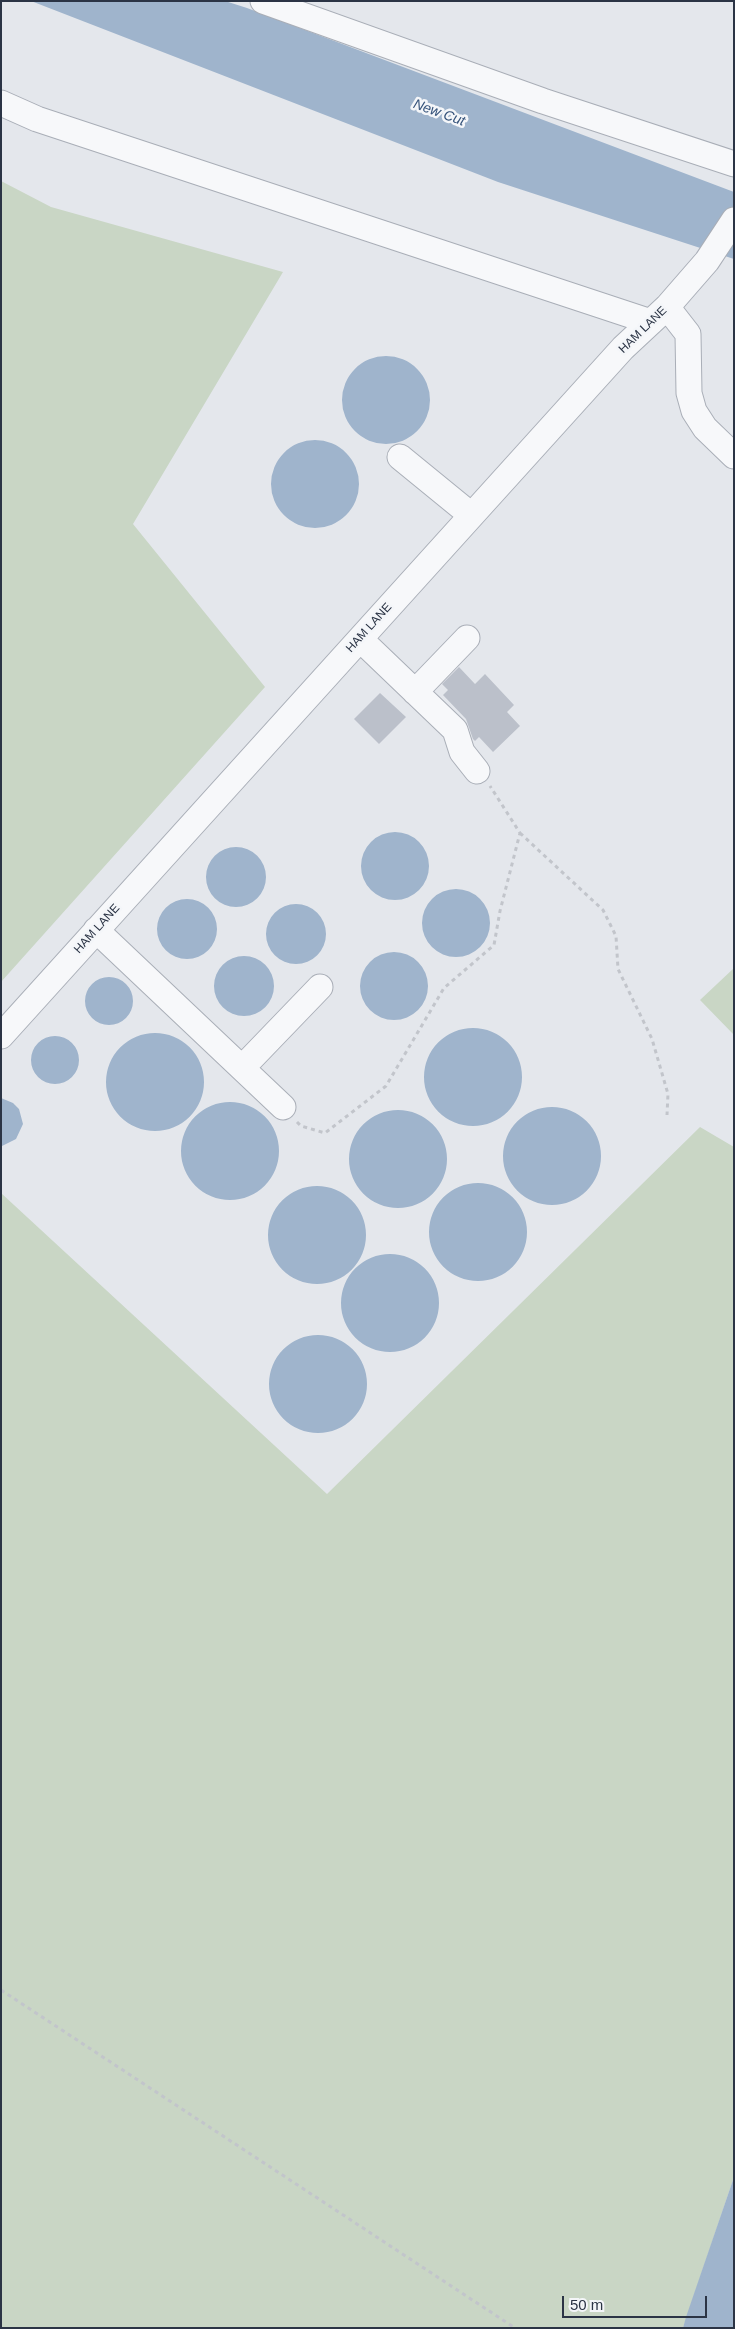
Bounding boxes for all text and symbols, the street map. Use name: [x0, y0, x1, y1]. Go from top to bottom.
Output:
water label: New Cut: [411, 96, 467, 130]
street label: HAM LANE: [616, 304, 670, 356]
street label: HAM LANE: [343, 600, 395, 656]
street label: HAM LANE: [71, 901, 123, 957]
scale bar: [565, 2286, 710, 2318]
text: 50 m: [570, 2296, 603, 2313]

